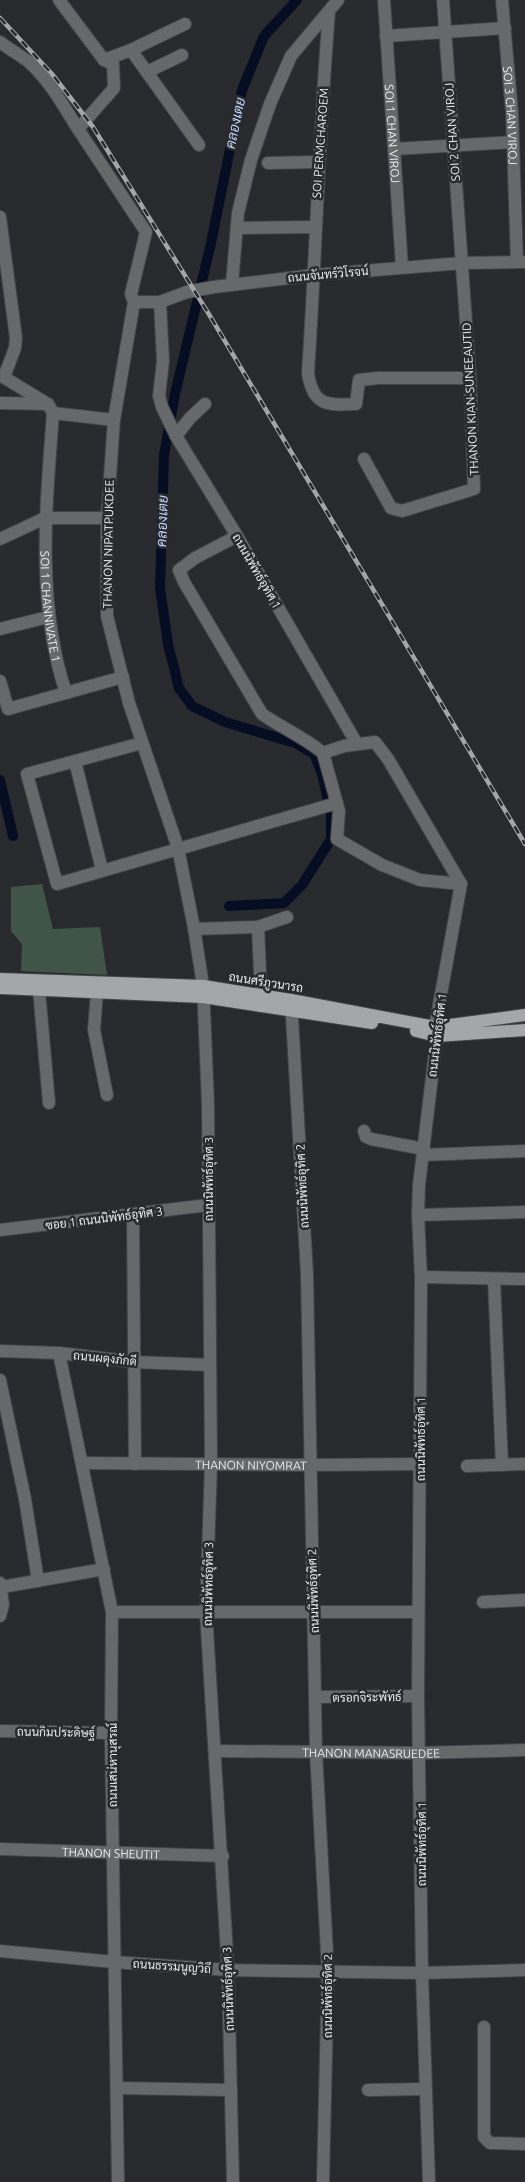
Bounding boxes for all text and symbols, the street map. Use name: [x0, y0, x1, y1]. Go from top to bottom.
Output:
street label: SOI 3 CHAN VIROJ: [501, 66, 520, 165]
street label: SOI 2 CHAN VIROJ: [442, 82, 462, 182]
street label: SOI 1 CHAN VIROJ: [383, 84, 403, 184]
street label: SOI PERMCHAROEM: [310, 87, 330, 199]
water label: คลองเตย: [222, 96, 248, 150]
street label: ถนนจันทร์วิโรจน์: [287, 263, 369, 284]
street label: THANON KIAN-SUNEEAUTID: [460, 322, 480, 476]
street label: THANON NIPATPUKDEE: [100, 479, 116, 608]
water label: คลองเตย: [153, 495, 171, 547]
street label: ถนนนิพัทธ์อุทิศ 1: [228, 531, 285, 612]
street label: SOI 1 CHANNIVATE 1: [39, 551, 64, 663]
street label: ถนนศรีภูวนารถ: [228, 969, 304, 996]
street label: ถนนนิพัทธ์อุทิศ 1: [424, 992, 452, 1078]
street label: ถนนนิพัทธ์อุทิศ 3: [201, 1137, 218, 1221]
street label: ถนนนิพัทธ์อุทิศ 2: [292, 1143, 314, 1229]
street label: ซอย 1 ถนนนิพัทธ์อุทิศ 3: [44, 1203, 164, 1235]
street label: ถนนผดุงภักดี: [72, 1347, 137, 1371]
street label: ถนนนิพัทธ์อุทิศ 1: [413, 1397, 430, 1481]
street label: THANON NIYOMRAT: [195, 1457, 307, 1471]
street label: ถนนนิพัทธ์อุทิศ 3: [200, 1542, 218, 1626]
street label: ถนนนิพัทธ์อุทิศ 2: [304, 1548, 324, 1634]
street label: ตรอกจิระพัทธ์: [332, 1689, 402, 1704]
street label: ถนนเสน่หานุสรณ์: [105, 1723, 122, 1807]
street label: ถนนกิมประดิษฐ์: [17, 1724, 95, 1741]
street label: THANON MANASRUEDEE: [302, 1745, 440, 1760]
street label: ถนนนิพัทธ์อุทิศ 1: [414, 1802, 431, 1886]
street label: THANON SHEUTIT: [62, 1844, 160, 1861]
street label: ถนนนิพัทธ์อุทิศ 3: [219, 1946, 239, 2032]
street label: ถนนนิพัทธ์อุทิศ 2: [320, 1954, 337, 2038]
street label: ถนนธรรมนูญวิถี: [132, 1956, 212, 1977]

